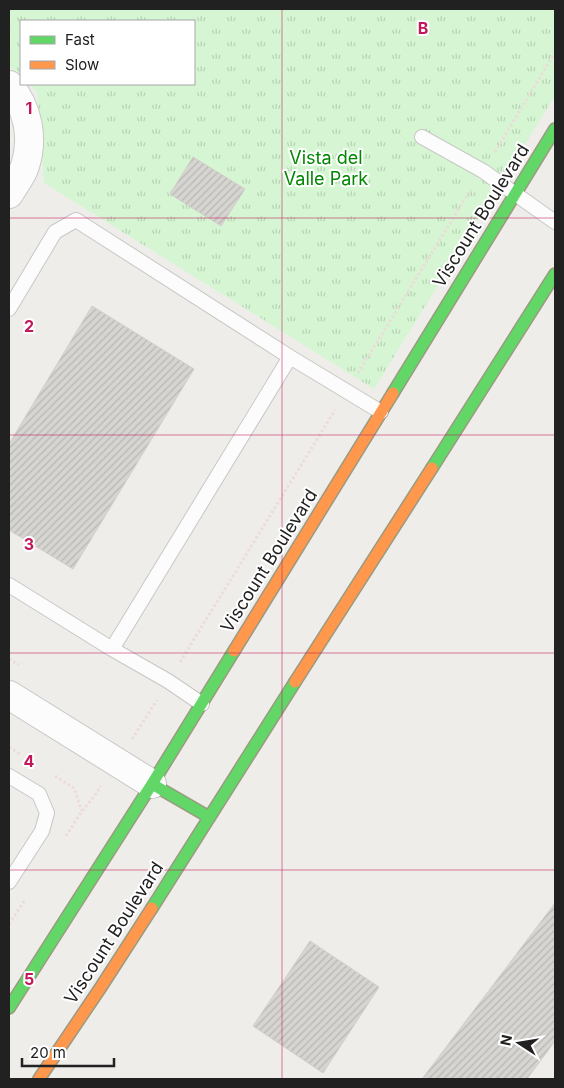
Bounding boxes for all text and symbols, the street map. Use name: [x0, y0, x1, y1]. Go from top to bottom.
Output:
text: B: [418, 18, 428, 38]
legend: [20, 20, 195, 85]
text: Fast: [65, 30, 95, 49]
text: Slow: [65, 55, 99, 74]
text: 1: [26, 98, 32, 118]
street label: Viscount Boulevard: [428, 140, 533, 291]
park label: Vista del Valle Park: [284, 147, 368, 189]
text: 2: [24, 316, 34, 336]
street label: Viscount Boulevard: [216, 485, 321, 636]
text: 3: [24, 534, 34, 554]
text: 4: [24, 751, 35, 771]
street label: Viscount Boulevard: [60, 858, 167, 1008]
text: 5: [24, 969, 34, 989]
north arrow: [494, 1018, 544, 1068]
text: N: [496, 1033, 515, 1047]
scale bar: [22, 1036, 115, 1068]
text: 20 m: [30, 1043, 66, 1062]

